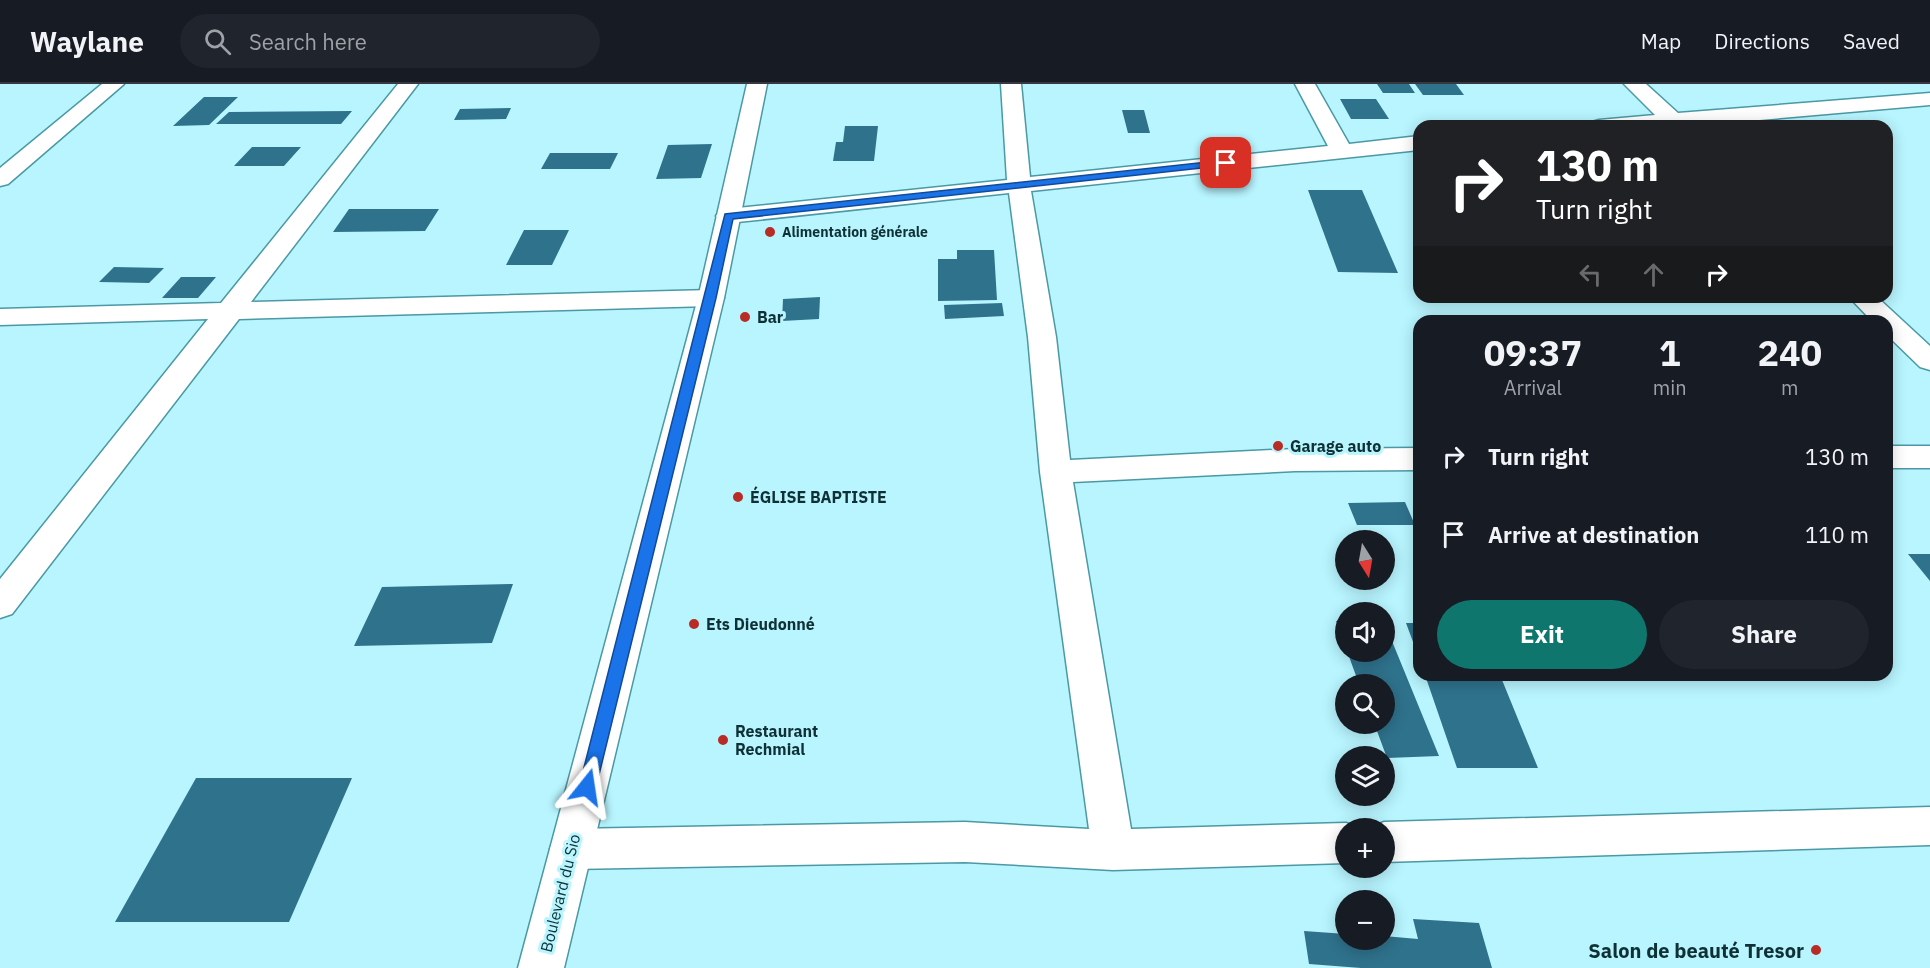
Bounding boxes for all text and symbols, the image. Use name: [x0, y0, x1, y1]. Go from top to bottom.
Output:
search box: [180, 14, 600, 68]
text: Waylane: [30, 23, 144, 60]
icon: search: [201, 25, 234, 58]
text: Search here: [249, 27, 367, 56]
text: Map: [1641, 27, 1681, 55]
text: Directions: [1714, 27, 1810, 55]
text: Saved: [1843, 27, 1900, 55]
pin: [1200, 137, 1251, 188]
text: 130 m: [1536, 138, 1659, 193]
icon: right: [1437, 144, 1515, 222]
icon: arrive: [1209, 146, 1242, 179]
text: Turn right: [1536, 191, 1653, 226]
place label: Alimentation générale: [782, 223, 928, 241]
marker: Alimentation générale: [763, 225, 777, 239]
icon: left: [1574, 258, 1607, 291]
icon: ahead: [1637, 258, 1670, 291]
icon: right: [1700, 258, 1733, 291]
place label: Bar: [757, 307, 784, 327]
marker: Bar: [738, 310, 752, 324]
text: 09:37: [1484, 329, 1582, 376]
text: 1: [1659, 329, 1681, 376]
text: 240: [1757, 329, 1822, 376]
text: Arrival: [1504, 374, 1562, 401]
text: min: [1653, 374, 1687, 401]
text: m: [1781, 374, 1799, 401]
place label: Garage auto: [1290, 436, 1381, 456]
marker: Garage auto: [1271, 439, 1285, 453]
icon: right: [1437, 440, 1470, 473]
text: Turn right: [1488, 442, 1589, 471]
text: 130 m: [1805, 442, 1869, 471]
place label: ÉGLISE BAPTISTE: [750, 486, 887, 507]
marker: ÉGLISE BAPTISTE: [731, 490, 745, 504]
icon: arrive: [1437, 518, 1470, 551]
text: Arrive at destination: [1488, 520, 1699, 549]
text: 110 m: [1805, 520, 1869, 549]
north arrow: [1335, 530, 1395, 590]
map controls: [1335, 530, 1395, 950]
button: Exit: [1437, 600, 1647, 669]
button: Share: [1659, 600, 1869, 669]
button: sound: [1335, 602, 1395, 662]
place label: Ets Dieudonné: [706, 614, 815, 634]
marker: Ets Dieudonné: [687, 617, 701, 631]
button: search: [1335, 674, 1395, 734]
place label: Restaurant Rechmial: [735, 721, 818, 759]
marker: Restaurant Rechmial: [716, 733, 730, 747]
button: layers: [1335, 746, 1395, 806]
position arrow: [555, 755, 619, 819]
button: +: [1335, 818, 1395, 878]
street label: Boulevard du Sio: [536, 832, 584, 954]
button: −: [1335, 890, 1395, 950]
place label: Salon de beauté Tresor: [1588, 937, 1804, 964]
marker: Salon de beauté Tresor: [1809, 943, 1823, 957]

